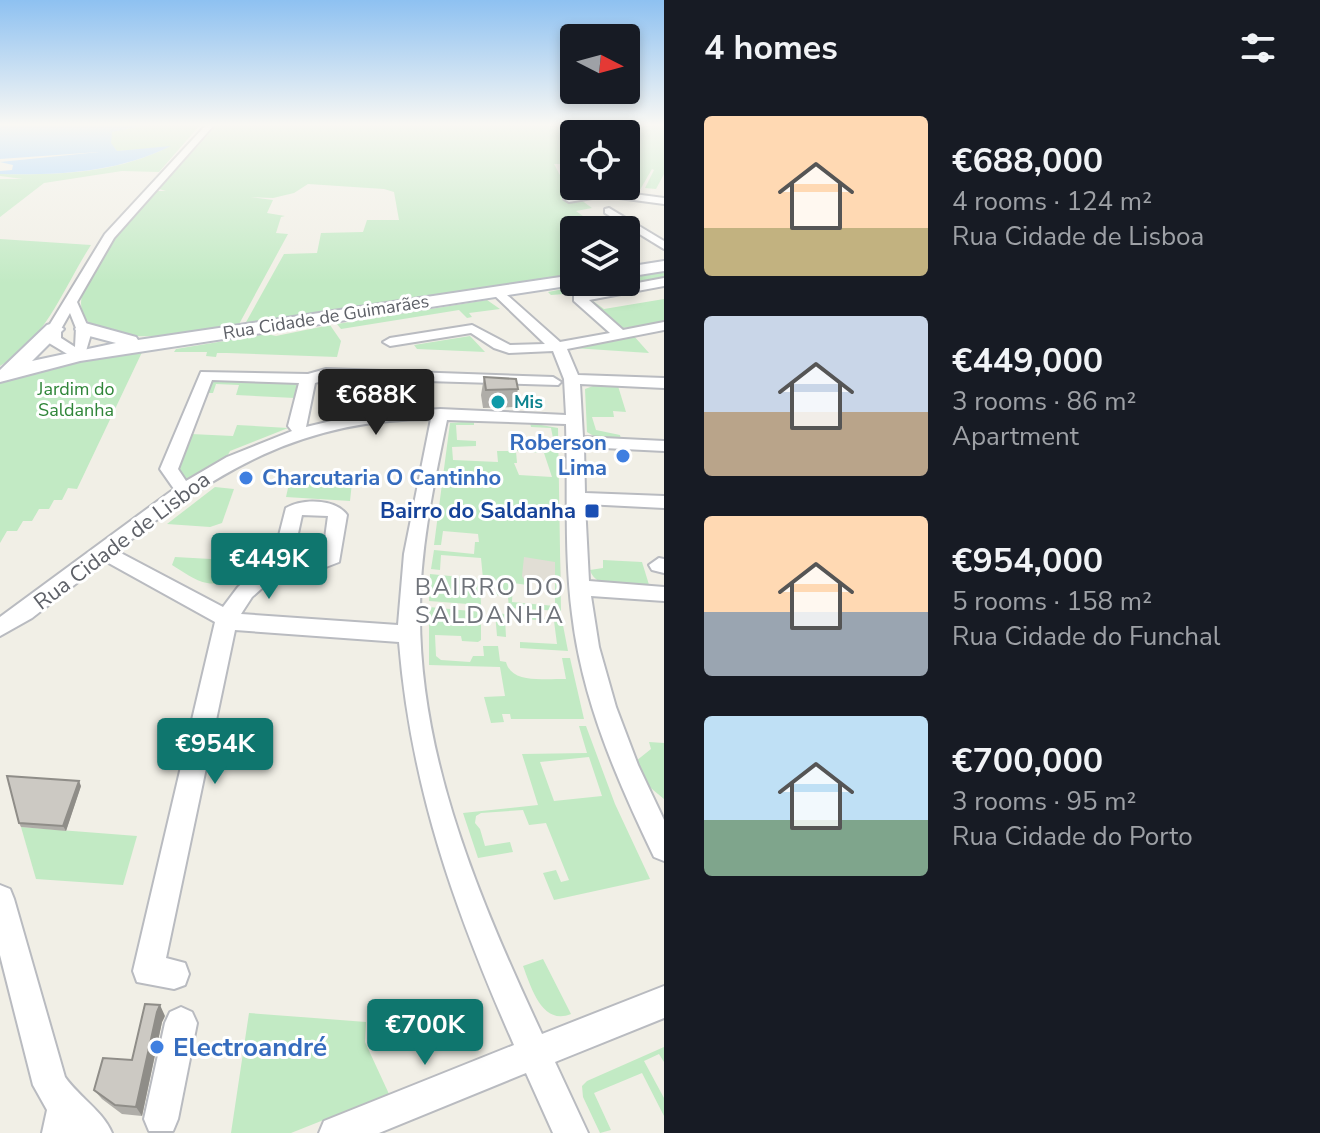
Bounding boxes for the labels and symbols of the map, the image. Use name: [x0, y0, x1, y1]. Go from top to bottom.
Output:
north arrow: [560, 24, 640, 104]
street label: Rua Cidade de Guimarães: [221, 289, 431, 345]
pin: €688K: [320, 369, 432, 437]
park label: Jardim do Saldanha: [37, 377, 114, 422]
place label: Mis: [514, 390, 543, 414]
marker: Mis: [489, 393, 507, 411]
place label: Roberson Lima: [510, 428, 607, 483]
marker: Roberson Lima: [614, 447, 632, 465]
place label: Charcutaria O Cantinho: [262, 463, 501, 493]
street label: Rua Cidade de Lisboa: [28, 465, 216, 617]
marker: Charcutaria O Cantinho: [237, 469, 255, 487]
place label: Bairro do Saldanha: [380, 496, 576, 526]
marker: Bairro do Saldanha: [583, 502, 601, 520]
pin: €449K: [213, 533, 325, 601]
district label: BAIRRO DO SALDANHA: [415, 571, 565, 631]
pin: €954K: [159, 718, 271, 786]
pin: €700K: [369, 999, 481, 1067]
place label: Electroandré: [173, 1030, 327, 1065]
marker: Electroandré: [148, 1038, 166, 1056]

